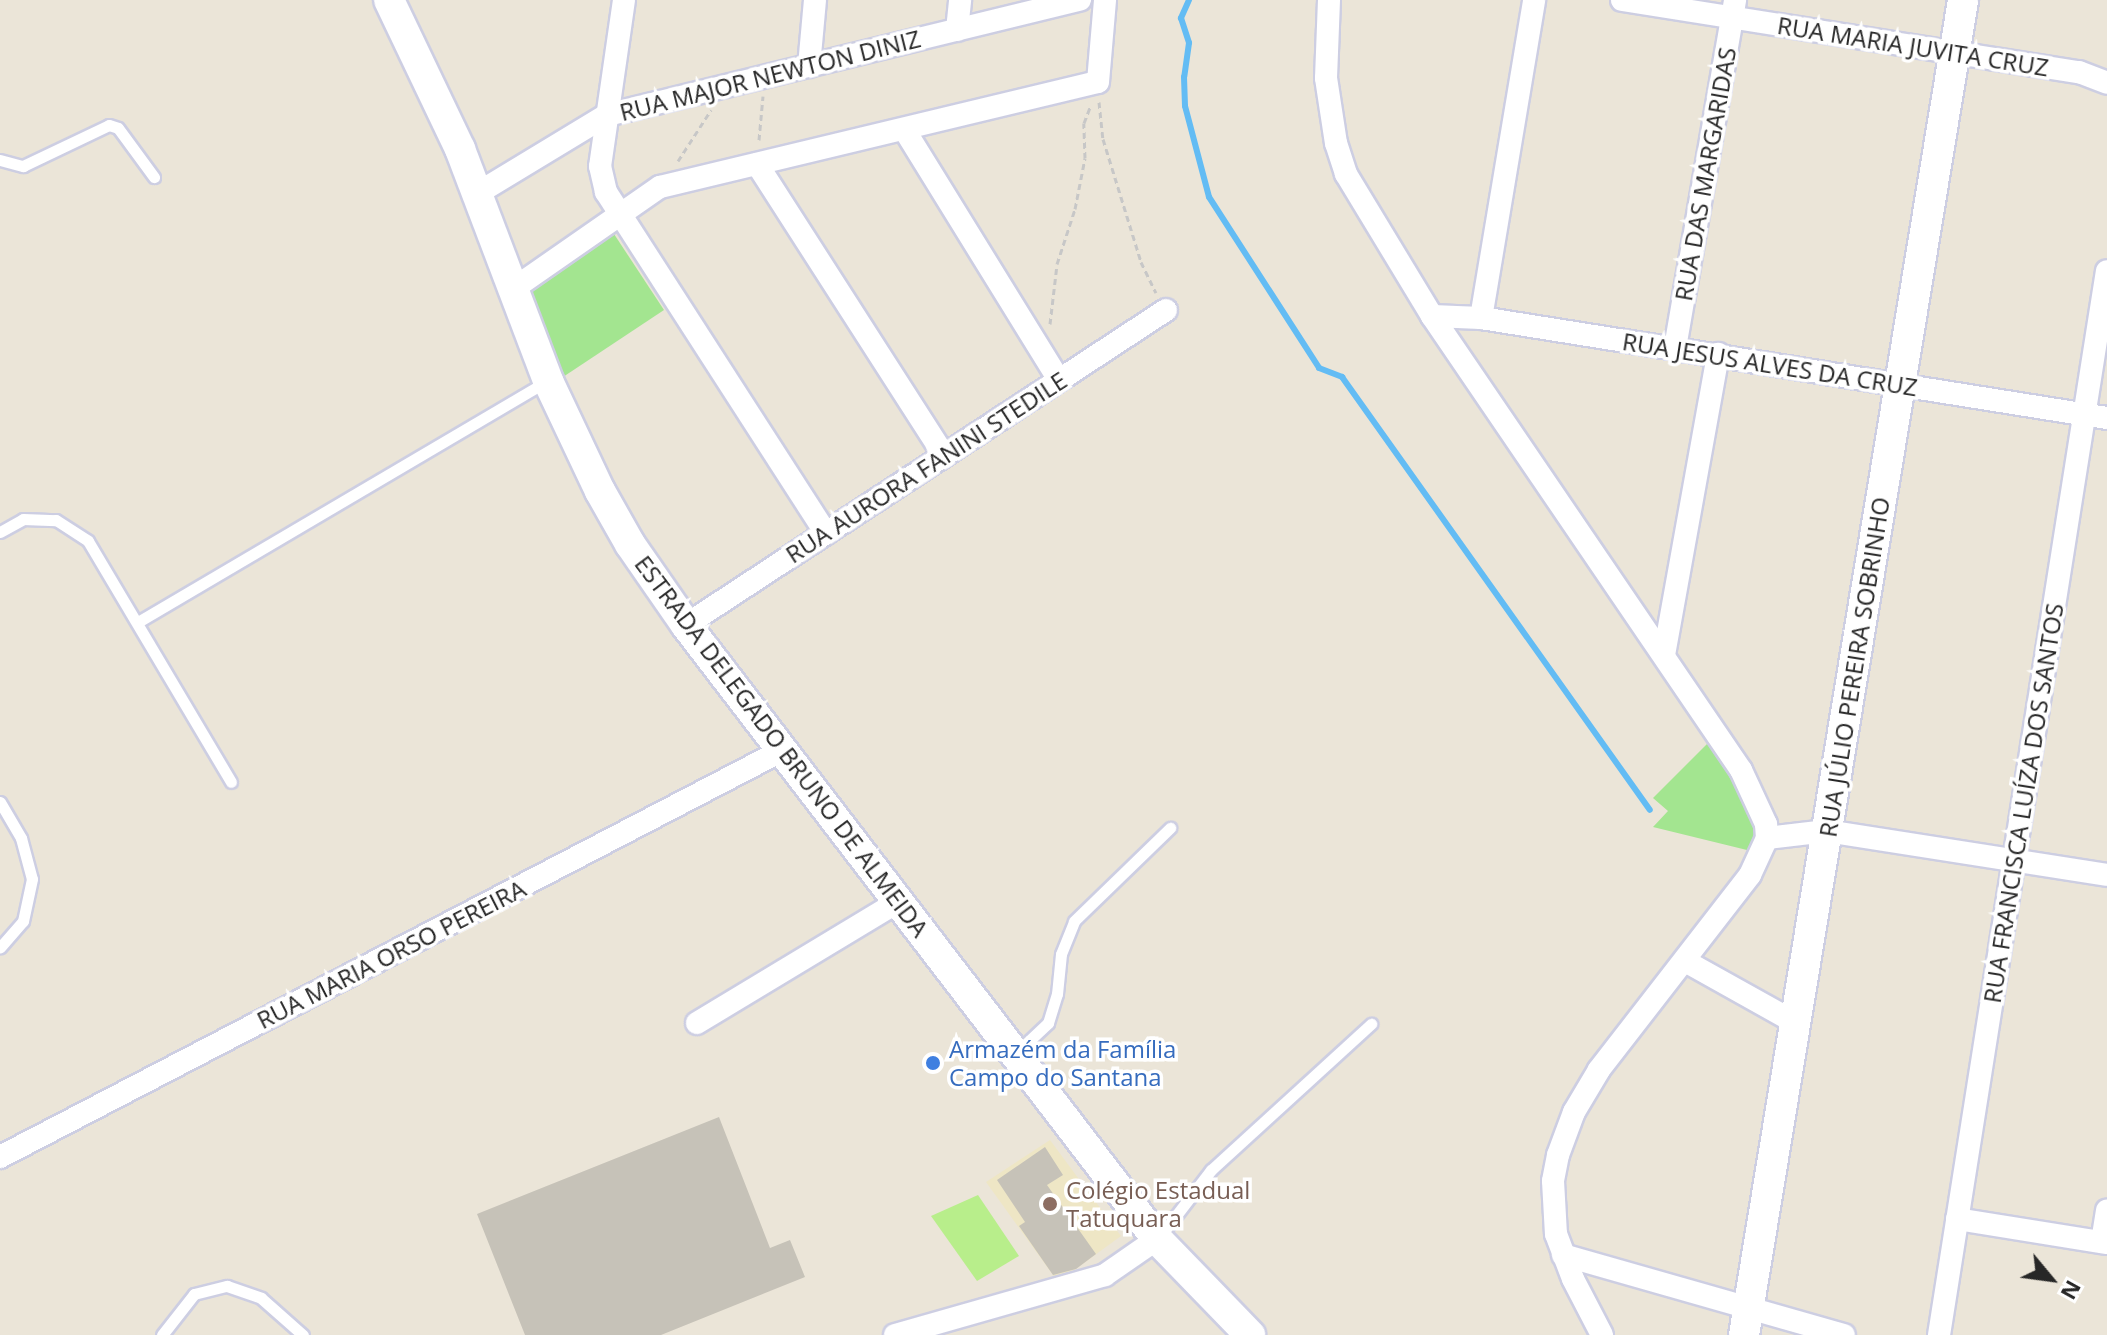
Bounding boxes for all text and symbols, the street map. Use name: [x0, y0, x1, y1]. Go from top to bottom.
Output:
street label: RUA MARIA JUVITA CRUZ: [1775, 10, 2051, 82]
street label: RUA MAJOR NEWTON DINIZ: [617, 24, 923, 126]
street label: RUA DAS MARGARIDAS: [1668, 45, 1742, 303]
street label: RUA JESUS ALVES DA CRUZ: [1620, 326, 1920, 402]
street label: RUA AURORA FANINI STEDILE: [780, 365, 1072, 569]
street label: RUA JÚLIO PEREIRA SOBRINHO: [1813, 495, 1895, 839]
street label: ESTRADA DELEGADO BRUNO DE ALMEIDA: [629, 550, 935, 942]
street label: RUA FRANCISCA LUÍZA DOS SANTOS: [1977, 601, 2069, 1005]
street label: RUA MARIA ORSO PEREIRA: [252, 874, 530, 1034]
place label: Armazém da Família Campo do Santana: [949, 1035, 1176, 1091]
marker: Armazém da Família Campo do Santana: [924, 1054, 942, 1072]
place label: Colégio Estadual Tatuquara: [1066, 1176, 1250, 1232]
marker: Colégio Estadual Tatuquara: [1041, 1195, 1059, 1213]
north arrow: [2011, 1239, 2091, 1319]
text: N: [2055, 1276, 2089, 1306]

